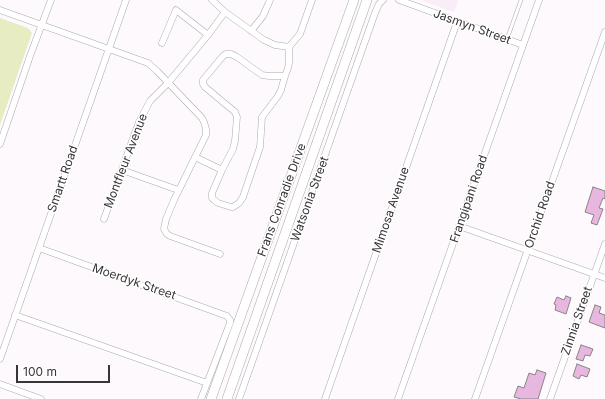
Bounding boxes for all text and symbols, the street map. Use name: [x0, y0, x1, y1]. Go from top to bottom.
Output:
street label: Jasmyn Street: [431, 6, 513, 48]
street label: Montfleur Avenue: [101, 112, 151, 210]
street label: Frans Conradie Drive: [255, 141, 309, 259]
street label: Smartt Road: [45, 144, 81, 214]
street label: Frangipani Road: [447, 153, 491, 245]
street label: Watsonia Street: [288, 155, 332, 243]
street label: Mimosa Avenue: [370, 165, 412, 255]
street label: Orchid Road: [522, 180, 558, 250]
street label: Moerdyk Street: [90, 261, 178, 303]
street label: Zinnia Street: [559, 285, 595, 357]
scale bar: [18, 357, 112, 383]
text: 100 m: [23, 364, 57, 379]

